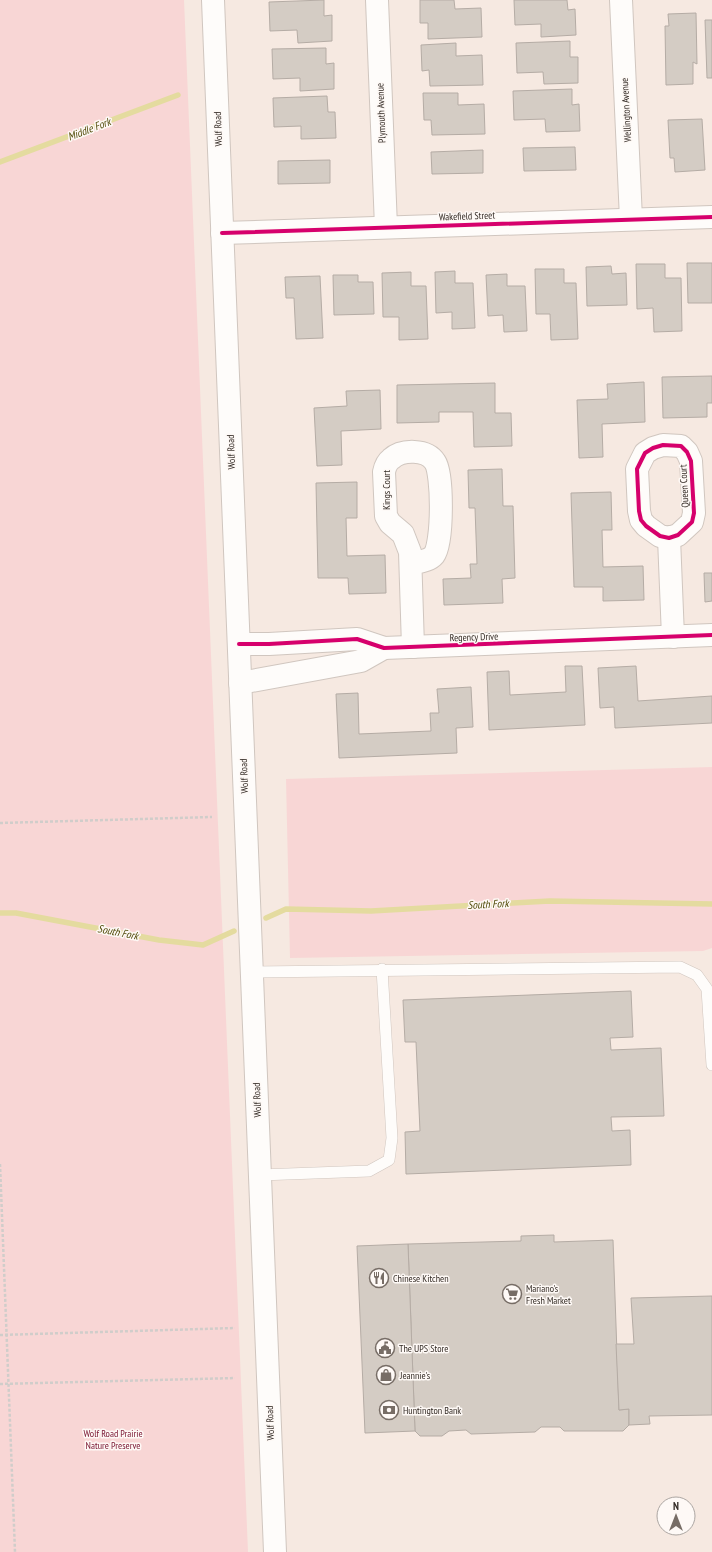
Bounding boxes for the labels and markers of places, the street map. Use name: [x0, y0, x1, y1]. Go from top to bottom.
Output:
restaurant icon: Chinese Kitchen: [368, 1267, 390, 1289]
place label: Chinese Kitchen: [393, 1272, 449, 1285]
place label: Mariano's Fresh Market: [526, 1282, 571, 1307]
supermarket icon: Mariano's Fresh Market: [501, 1283, 523, 1305]
public building icon: The UPS Store: [374, 1337, 396, 1359]
place label: The UPS Store: [399, 1342, 448, 1355]
shop icon: Jeannie's: [375, 1364, 397, 1386]
place label: Jeannie's: [399, 1369, 431, 1382]
bank icon: Huntington Bank: [378, 1399, 400, 1421]
place label: Huntington Bank: [403, 1404, 461, 1417]

